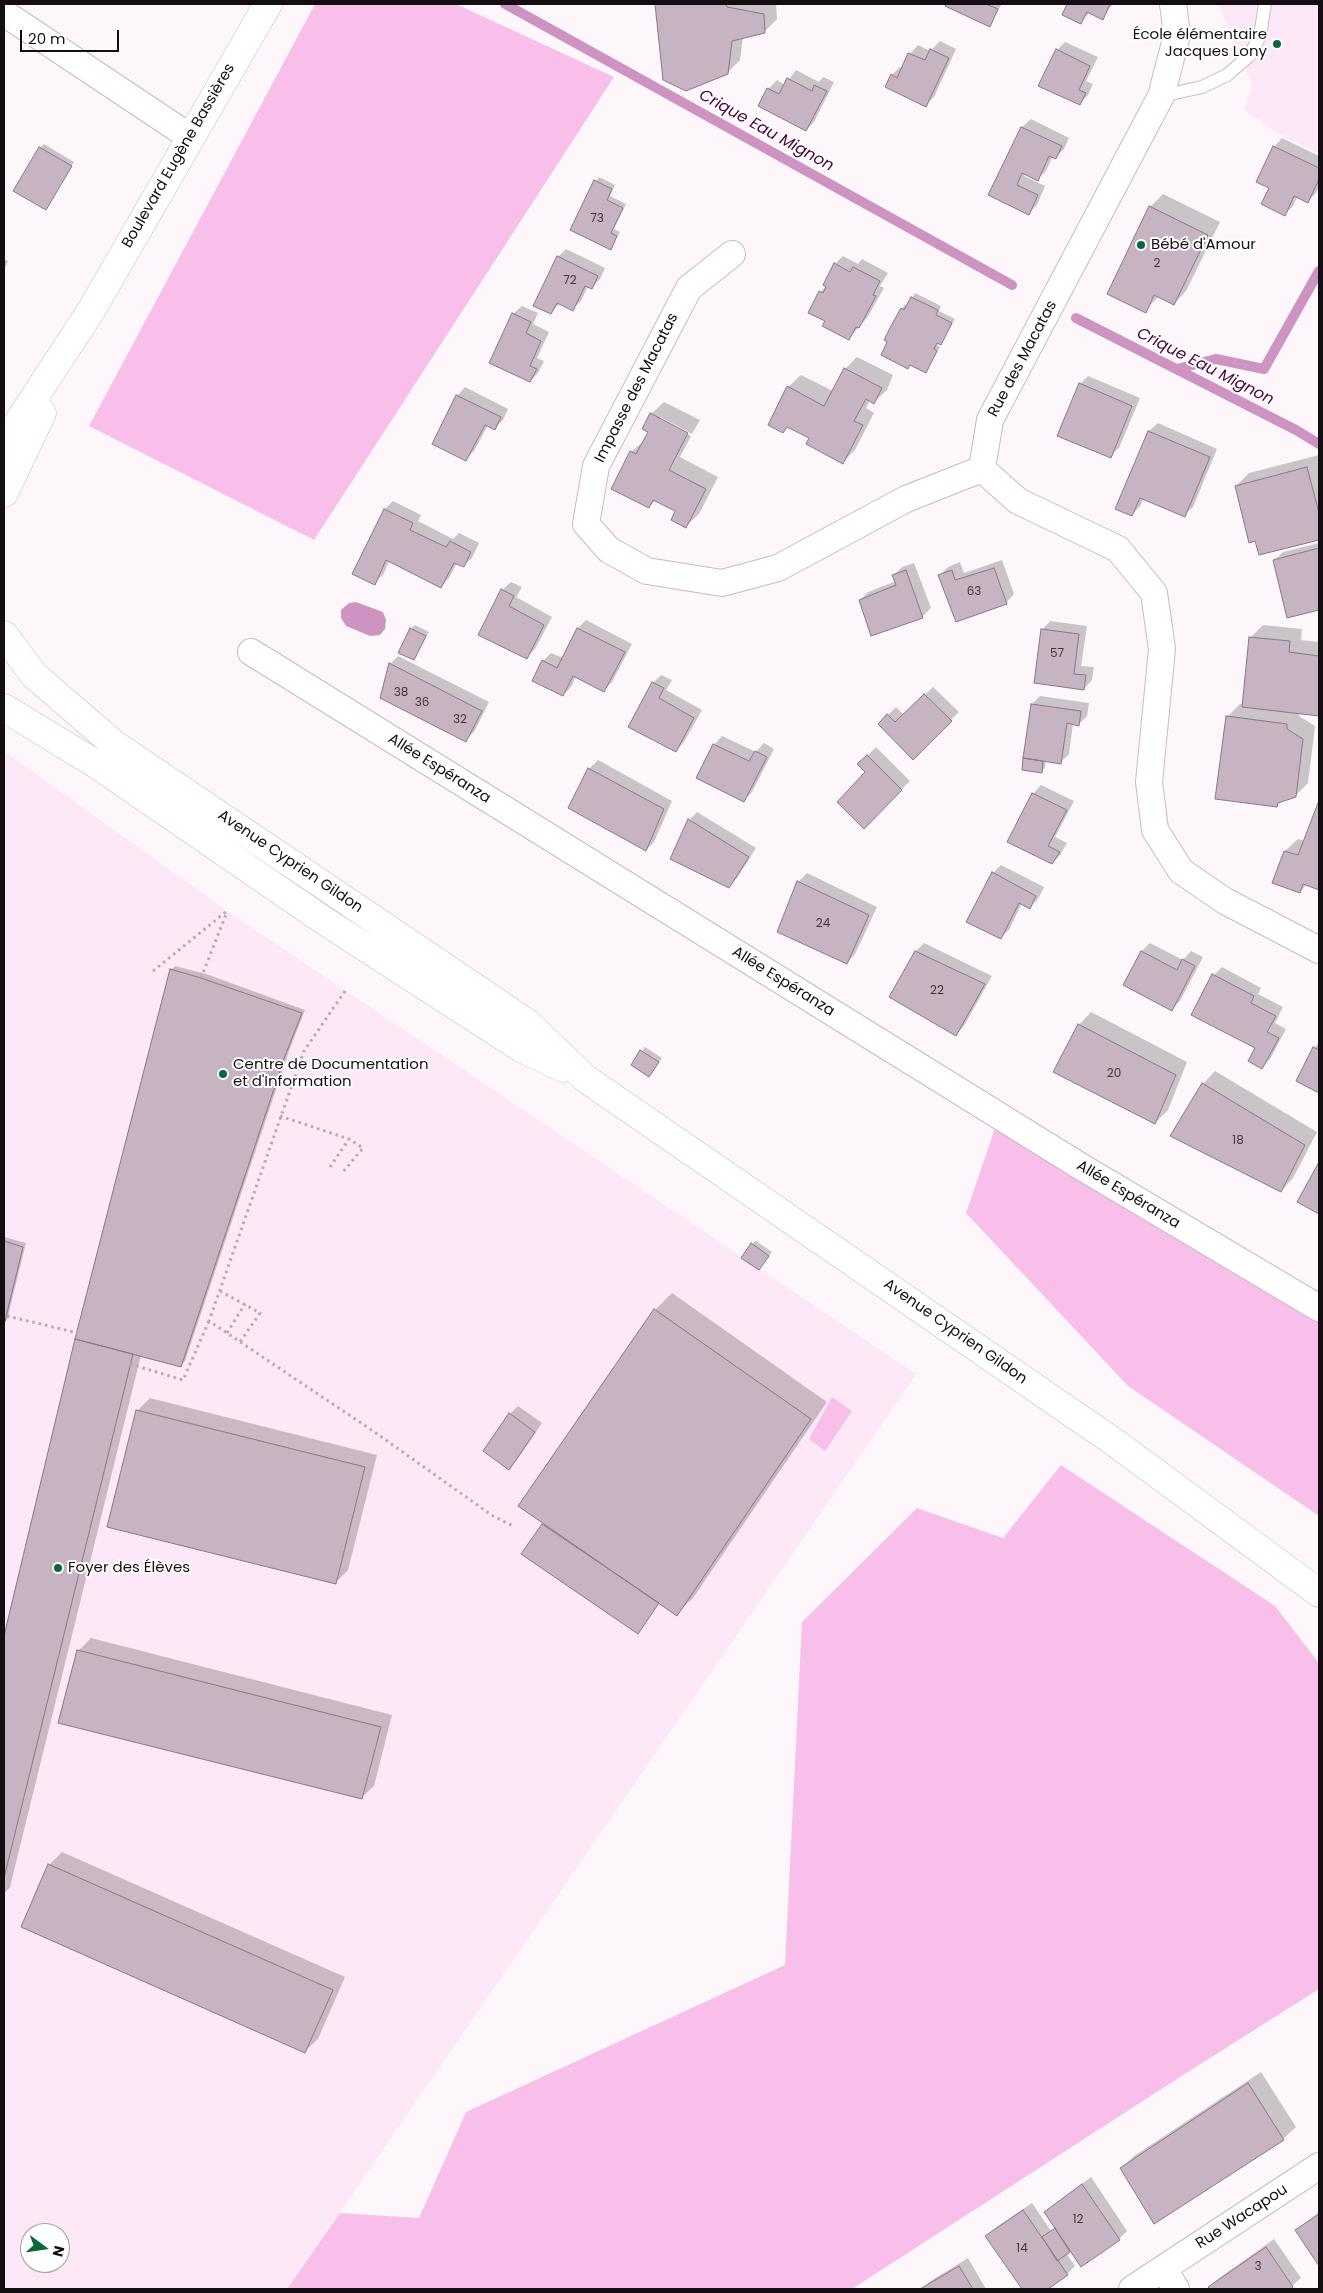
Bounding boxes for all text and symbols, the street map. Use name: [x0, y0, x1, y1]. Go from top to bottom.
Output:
scale bar: [22, 20, 121, 52]
place label: École élémentaire Jacques Lony: [1133, 26, 1267, 61]
text: 20 m: [28, 28, 66, 49]
marker: École élémentaire Jacques Lony: [1271, 38, 1283, 50]
street label: Boulevard Eugène Bassières: [119, 61, 239, 251]
water label: Crique Eau Mignon: [695, 86, 837, 176]
house number: 73: [590, 212, 604, 226]
place label: Bébé d'Amour: [1151, 236, 1256, 254]
marker: Bébé d'Amour: [1135, 239, 1147, 251]
house number: 2: [1154, 257, 1160, 271]
house number: 72: [563, 274, 577, 288]
street label: Rue des Macatas: [985, 298, 1061, 420]
street label: Impasse des Macatas: [591, 310, 683, 466]
water label: Crique Eau Mignon: [1133, 324, 1277, 410]
house number: 63: [967, 585, 981, 599]
house number: 57: [1050, 647, 1064, 661]
house number: 38: [394, 686, 408, 700]
house number: 36: [415, 696, 429, 710]
house number: 32: [453, 713, 467, 727]
street label: Allée Espéranza: [384, 730, 494, 808]
street label: Avenue Cyprien Gildon: [214, 807, 366, 917]
house number: 24: [816, 917, 830, 931]
street label: Allée Espéranza: [728, 943, 838, 1021]
house number: 22: [930, 984, 944, 998]
place label: Centre de Documentation et d'Information: [233, 1056, 428, 1091]
house number: 20: [1107, 1067, 1121, 1081]
marker: Centre de Documentation et d'Information: [217, 1068, 229, 1080]
house number: 18: [1232, 1134, 1244, 1148]
street label: Allée Espéranza: [1073, 1157, 1183, 1233]
street label: Avenue Cyprien Gildon: [880, 1276, 1030, 1388]
place label: Foyer des Élèves: [68, 1559, 190, 1577]
marker: Foyer des Élèves: [52, 1562, 64, 1574]
street label: Rue Wacapou: [1193, 2181, 1291, 2253]
house number: 12: [1073, 2213, 1083, 2227]
north arrow: [20, 2223, 70, 2273]
house number: 14: [1016, 2242, 1028, 2256]
text: N: [48, 2244, 70, 2259]
house number: 3: [1254, 2260, 1262, 2274]

